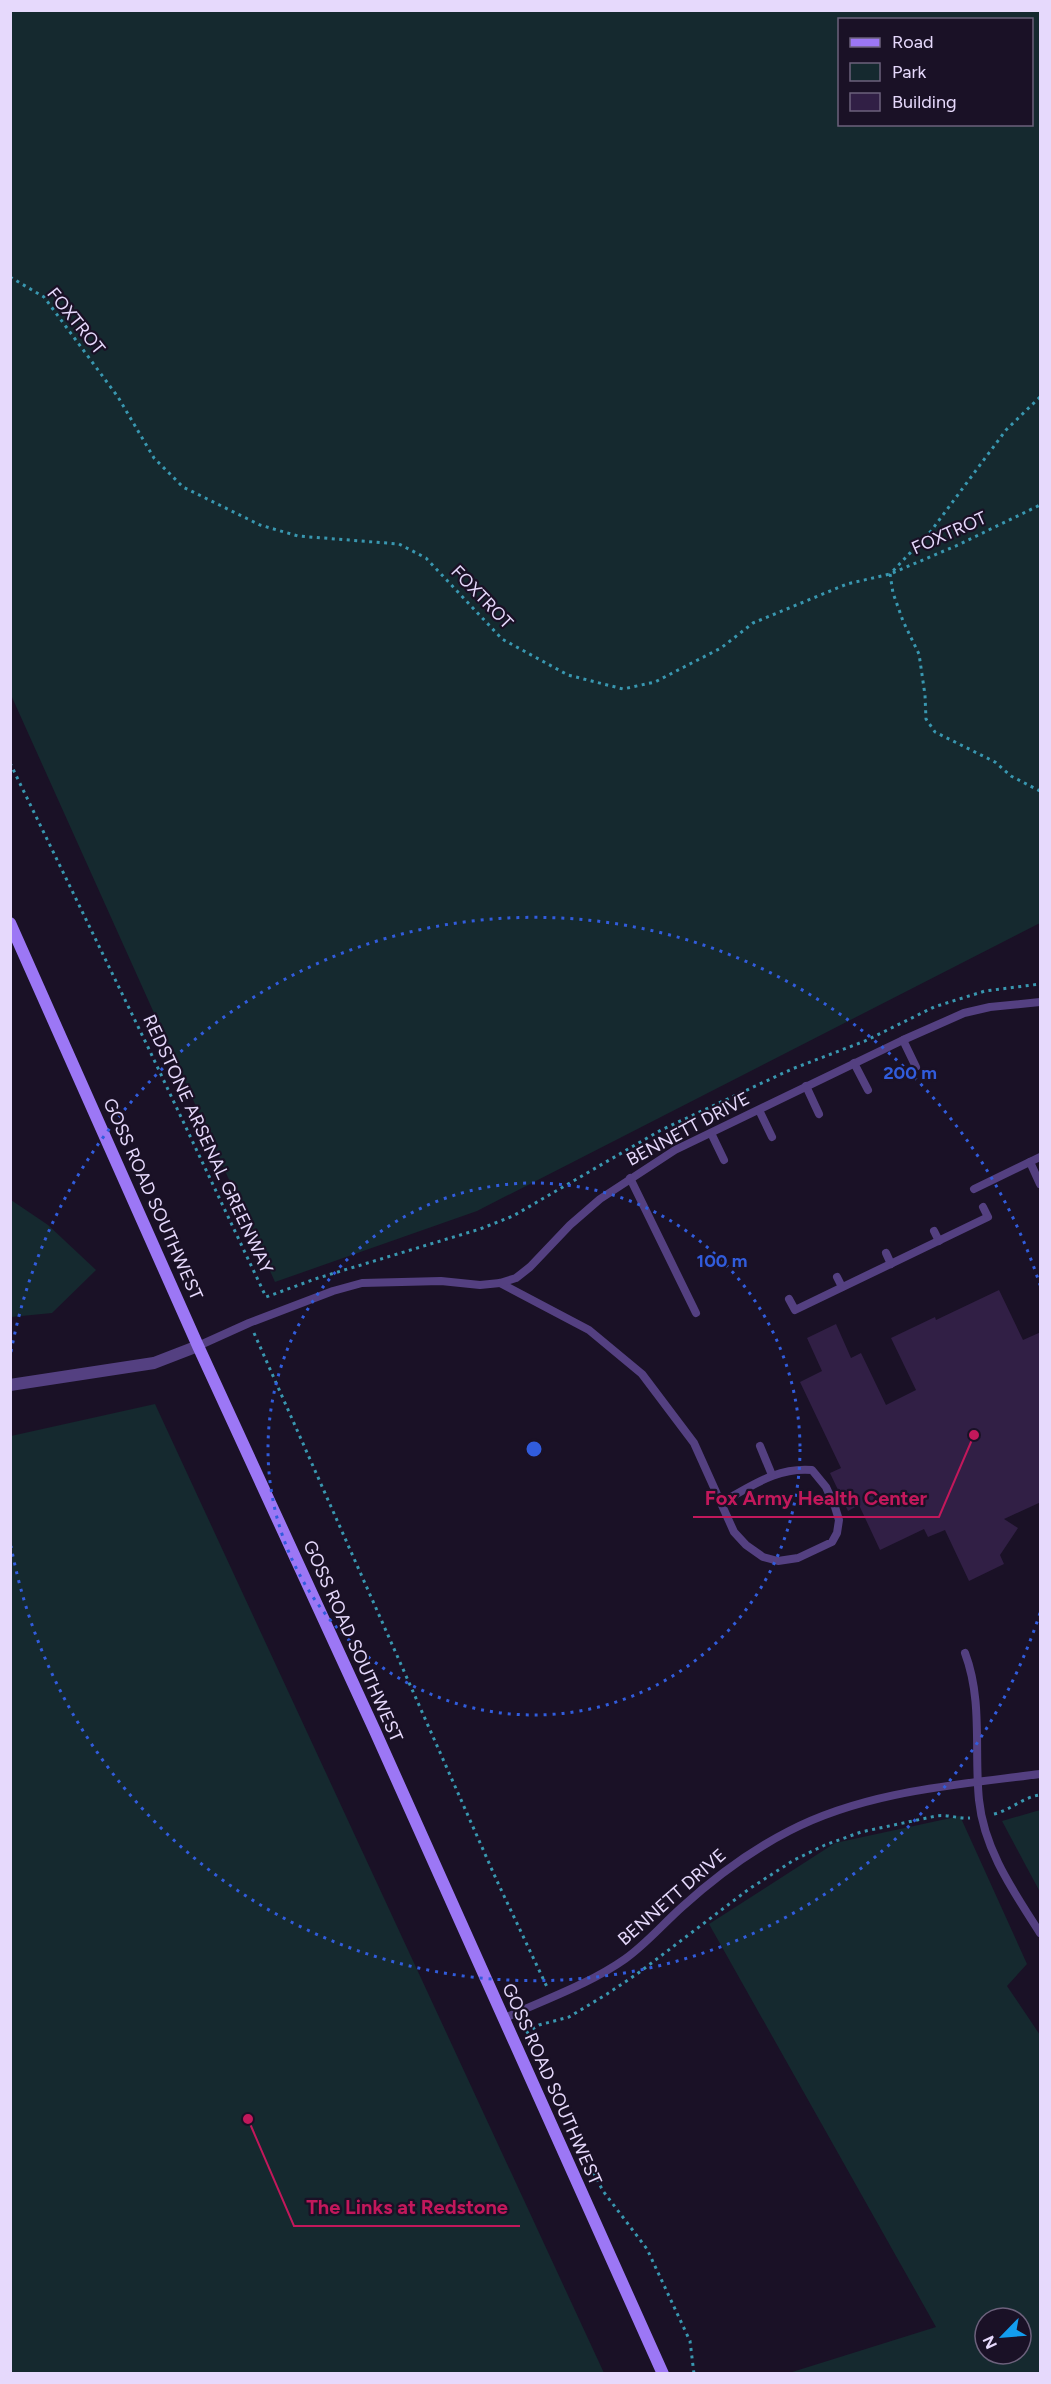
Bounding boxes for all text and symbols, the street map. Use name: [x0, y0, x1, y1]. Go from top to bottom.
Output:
legend: [838, 18, 1033, 126]
text: Road: [892, 31, 933, 53]
text: Park: [892, 61, 927, 83]
text: Building: [892, 91, 957, 113]
street label: FOXTROT: [42, 283, 110, 359]
street label: FOXTROT: [908, 507, 990, 559]
street label: FOXTROT: [446, 561, 518, 633]
street label: REDSTONE ARSENAL GREENWAY: [138, 1011, 278, 1277]
text: 200 m: [883, 1062, 937, 1084]
street label: BENNETT DRIVE: [623, 1087, 753, 1171]
street label: GOSS ROAD SOUTHWEST: [99, 1095, 207, 1303]
text: 100 m: [697, 1250, 747, 1272]
centre of rings: [524, 1439, 544, 1459]
callout: Fox Army Health Center: [693, 1479, 939, 1517]
text: Fox Army Health Center: [705, 1486, 928, 1510]
street label: GOSS ROAD SOUTHWEST: [299, 1537, 407, 1745]
street label: BENNETT DRIVE: [613, 1844, 731, 1950]
street label: GOSS ROAD SOUTHWEST: [498, 1980, 606, 2188]
callout: The Links at Redstone: [294, 2188, 520, 2226]
text: The Links at Redstone: [306, 2195, 508, 2219]
north arrow: [973, 2306, 1033, 2366]
text: N: [979, 2333, 1001, 2352]

